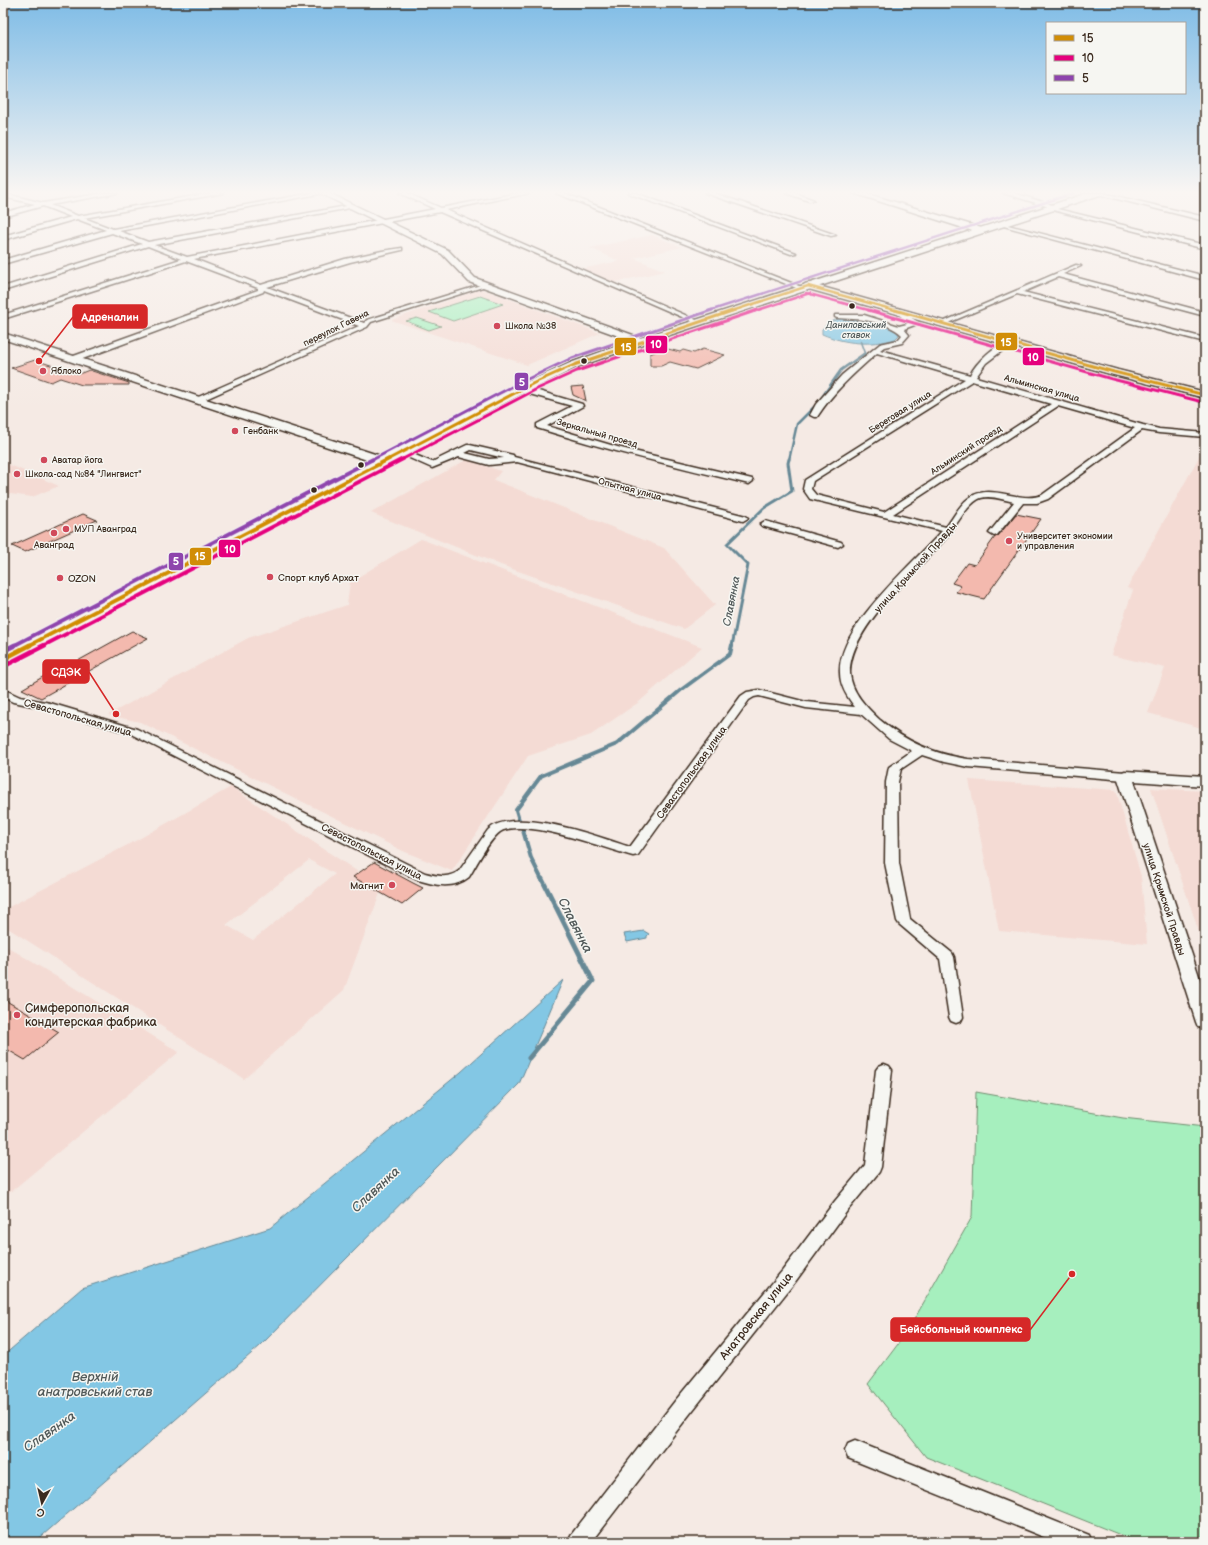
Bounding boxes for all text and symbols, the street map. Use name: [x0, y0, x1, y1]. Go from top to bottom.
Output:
legend: [1046, 22, 1186, 94]
text: 15: [1082, 31, 1094, 46]
text: 10: [1082, 51, 1094, 66]
text: 5: [1082, 71, 1089, 86]
unlabelled marker: [847, 301, 857, 311]
callout: Адреналин: [73, 305, 147, 328]
street label: переулок Гавена: [301, 307, 372, 349]
text: Адреналин: [80, 311, 139, 324]
water label: Даниловський ставок: [825, 320, 886, 341]
marker: Школа №38: [492, 321, 502, 331]
place label: Школа №38: [505, 321, 556, 332]
line badge: 15: [995, 332, 1018, 351]
line badge: 10: [645, 335, 668, 354]
text: 15: [1001, 336, 1012, 349]
line badge: 15: [614, 337, 637, 356]
text: 10: [650, 338, 662, 351]
text: 15: [621, 341, 632, 354]
line badge: 10: [1022, 347, 1045, 366]
text: 10: [1027, 351, 1039, 364]
unlabelled marker: [579, 356, 589, 366]
marker: Яблоко: [38, 366, 48, 376]
place label: Яблоко: [51, 366, 82, 377]
line badge: 5: [514, 372, 529, 391]
street label: Альминская улица: [1002, 372, 1081, 405]
text: 5: [519, 376, 526, 389]
street label: Береговая улица: [867, 388, 934, 436]
street label: Зеркальный проезд: [555, 417, 639, 450]
street label: Альминский проезд: [928, 423, 1004, 478]
marker: Генбанк: [230, 426, 240, 436]
place label: Генбанк: [243, 426, 278, 437]
marker: Аватар йога: [39, 455, 49, 465]
place label: Аватар йога: [51, 455, 103, 466]
unlabelled marker: [356, 460, 366, 470]
marker: Школа-сад №84 "Лингвист": [12, 469, 22, 479]
place label: Школа-сад №84 "Лингвист": [25, 469, 142, 480]
street label: Опытная улица: [597, 476, 663, 503]
unlabelled marker: [309, 485, 319, 495]
street label: улица Крымской Правды: [872, 520, 960, 615]
marker: МУП Аванград: [61, 524, 71, 534]
place label: МУП Аванград: [74, 524, 137, 535]
marker: Аванград: [49, 528, 59, 538]
place label: Университет экономии и управления: [1017, 531, 1113, 552]
marker: Университет экономии и управления: [1004, 536, 1014, 546]
line badge: 10: [218, 539, 241, 558]
place label: Аванград: [33, 540, 75, 551]
text: 10: [224, 543, 236, 556]
line badge: 15: [189, 547, 212, 566]
text: 15: [195, 550, 206, 563]
line badge: 5: [168, 552, 184, 571]
text: 5: [173, 555, 180, 568]
marker: Спорт клуб Архат: [265, 572, 275, 582]
place label: Спорт клуб Архат: [278, 572, 359, 584]
marker: OZON: [55, 573, 65, 583]
place label: OZON: [68, 573, 96, 585]
water label: Славянка: [720, 575, 743, 627]
callout: СДЭК: [43, 660, 89, 683]
text: СДЭК: [51, 666, 82, 679]
street label: Севастопольская улица: [22, 697, 133, 739]
street label: Севастопольская улица: [654, 724, 729, 821]
street label: Севастопольская улица: [319, 821, 424, 883]
street label: улица Крымской Правды: [1140, 842, 1188, 957]
place label: Магнит: [350, 880, 384, 892]
marker: Магнит: [387, 880, 397, 890]
water label: Славянка: [554, 895, 596, 956]
place label: Симферопольская кондитерская фабрика: [25, 1001, 157, 1030]
marker: Симферопольская кондитерская фабрика: [12, 1010, 22, 1020]
water label: Славянка: [348, 1163, 403, 1216]
street label: Анатровская улица: [716, 1270, 796, 1364]
callout: Бейсбольный комплекс: [891, 1318, 1030, 1341]
text: Бейсбольный комплекс: [899, 1323, 1023, 1336]
water label: Верхній анатровський став: [38, 1369, 152, 1400]
water label: Славянка: [20, 1408, 79, 1456]
north arrow: [22, 1483, 62, 1523]
text: С: [36, 1505, 45, 1519]

